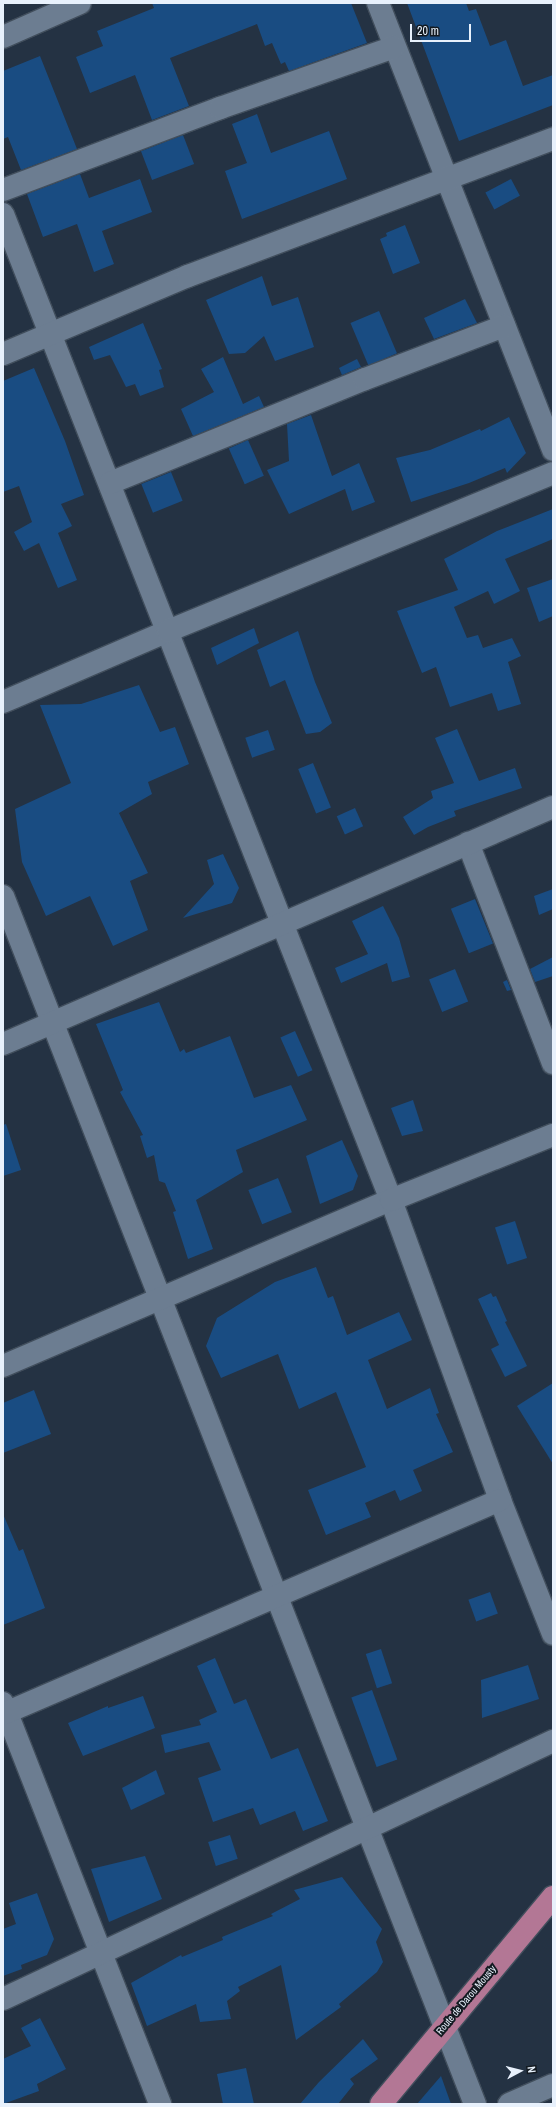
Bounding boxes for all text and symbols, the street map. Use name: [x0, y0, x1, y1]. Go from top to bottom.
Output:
scale bar: [412, 16, 473, 42]
text: 20 m: [417, 23, 439, 39]
street label: Route de Darou Mousty: [434, 1963, 498, 2037]
north arrow: [500, 2051, 540, 2091]
text: N: [525, 2065, 539, 2074]

